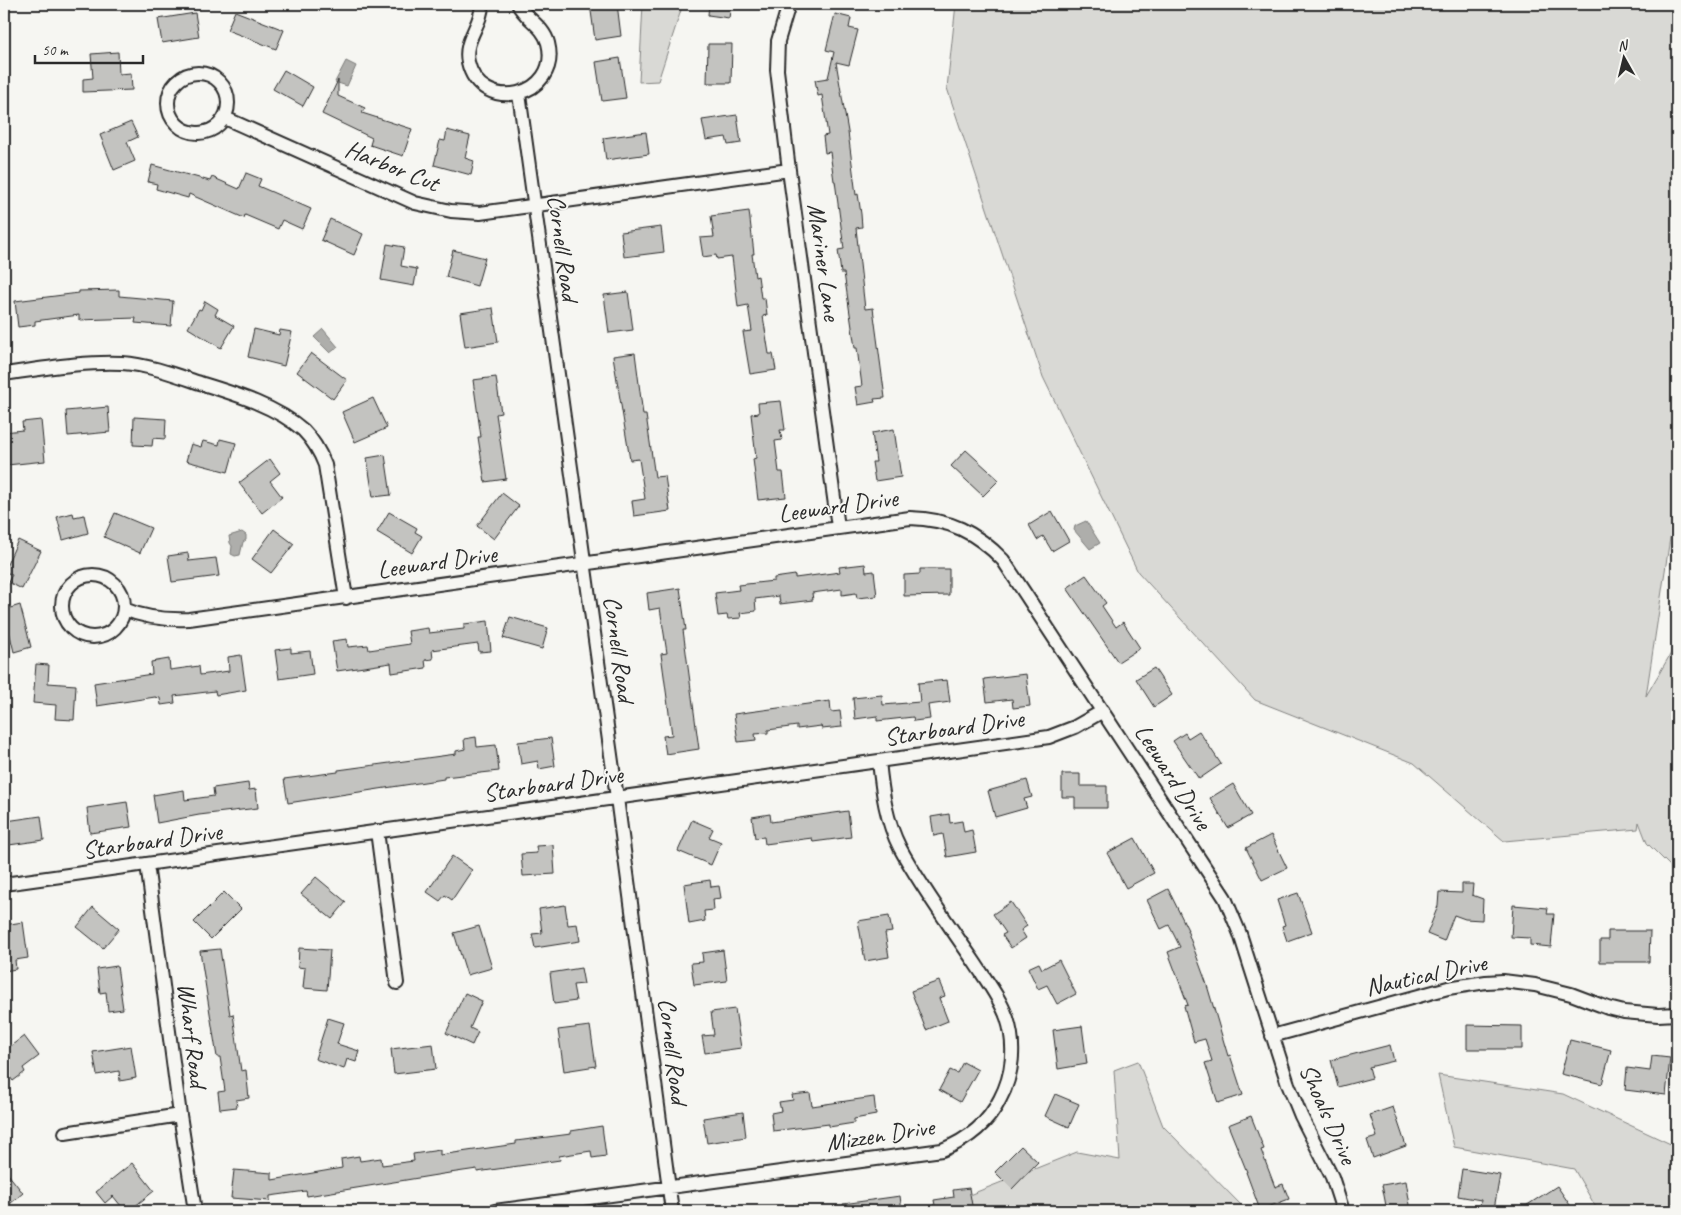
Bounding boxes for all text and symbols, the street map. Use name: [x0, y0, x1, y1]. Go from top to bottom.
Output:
scale bar: [35, 32, 142, 64]
north arrow: [1598, 32, 1648, 82]
text: N: [1617, 36, 1630, 55]
text: 50 m: [42, 41, 69, 60]
street label: Harbor Cut: [341, 133, 446, 200]
street label: Cornell Road: [540, 193, 587, 307]
street label: Mariner Lane: [800, 201, 848, 324]
street label: Leeward Drive: [776, 482, 901, 530]
street label: Leeward Drive: [375, 538, 500, 586]
street label: Cornell Road: [596, 594, 643, 708]
street label: Starboard Drive: [882, 702, 1028, 754]
street label: Leeward Drive: [1127, 718, 1220, 838]
street label: Starboard Drive: [481, 758, 627, 810]
street label: Starboard Drive: [80, 815, 226, 867]
street label: Nautical Drive: [1363, 946, 1491, 1003]
street label: Wharf Road: [170, 981, 215, 1093]
street label: Cornell Road: [651, 996, 696, 1110]
street label: Shoals Drive: [1292, 1059, 1365, 1171]
street label: Mizzen Drive: [824, 1110, 938, 1159]

